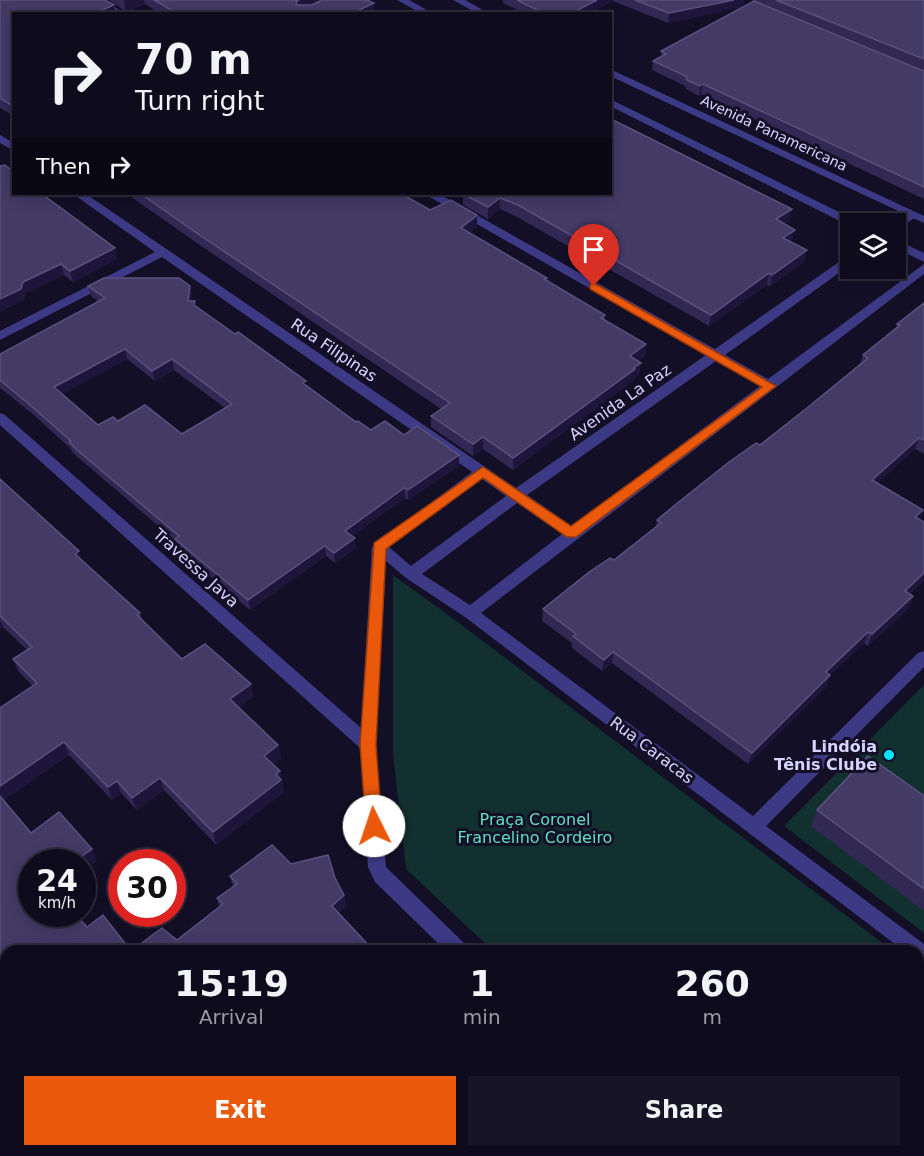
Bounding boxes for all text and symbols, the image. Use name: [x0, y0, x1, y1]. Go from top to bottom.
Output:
text: 70 m: [135, 35, 252, 84]
icon: right: [36, 36, 114, 114]
text: Turn right: [135, 85, 264, 116]
street label: Avenida Panamericana: [698, 92, 850, 174]
icon: right: [103, 150, 136, 183]
text: Then: [36, 154, 91, 179]
map controls: [840, 213, 906, 279]
button: layers: [840, 213, 906, 279]
pin: [568, 224, 619, 286]
icon: arrive: [577, 233, 610, 266]
street label: Rua Filipinas: [287, 314, 381, 386]
street label: Avenida La Paz: [565, 360, 675, 444]
street label: Travessa Java: [149, 524, 243, 611]
street label: Rua Caracas: [606, 712, 698, 788]
place label: Lindóia Tênis Clube: [774, 737, 877, 774]
marker: Lindóia Tênis Clube: [882, 748, 896, 762]
position arrow: [342, 794, 406, 858]
park label: Praça Coronel Francelino Cordeiro: [458, 810, 612, 847]
speed limit sign: 30: [108, 849, 186, 927]
text: 24: [36, 863, 78, 898]
text: km/h: [38, 894, 76, 912]
text: 15:19: [174, 963, 289, 1004]
text: 1: [469, 963, 494, 1004]
text: 260: [675, 963, 750, 1004]
text: Arrival: [199, 1005, 264, 1029]
text: min: [463, 1005, 501, 1029]
text: m: [703, 1005, 722, 1029]
button: Exit: [24, 1076, 456, 1145]
button: Share: [468, 1076, 900, 1145]

